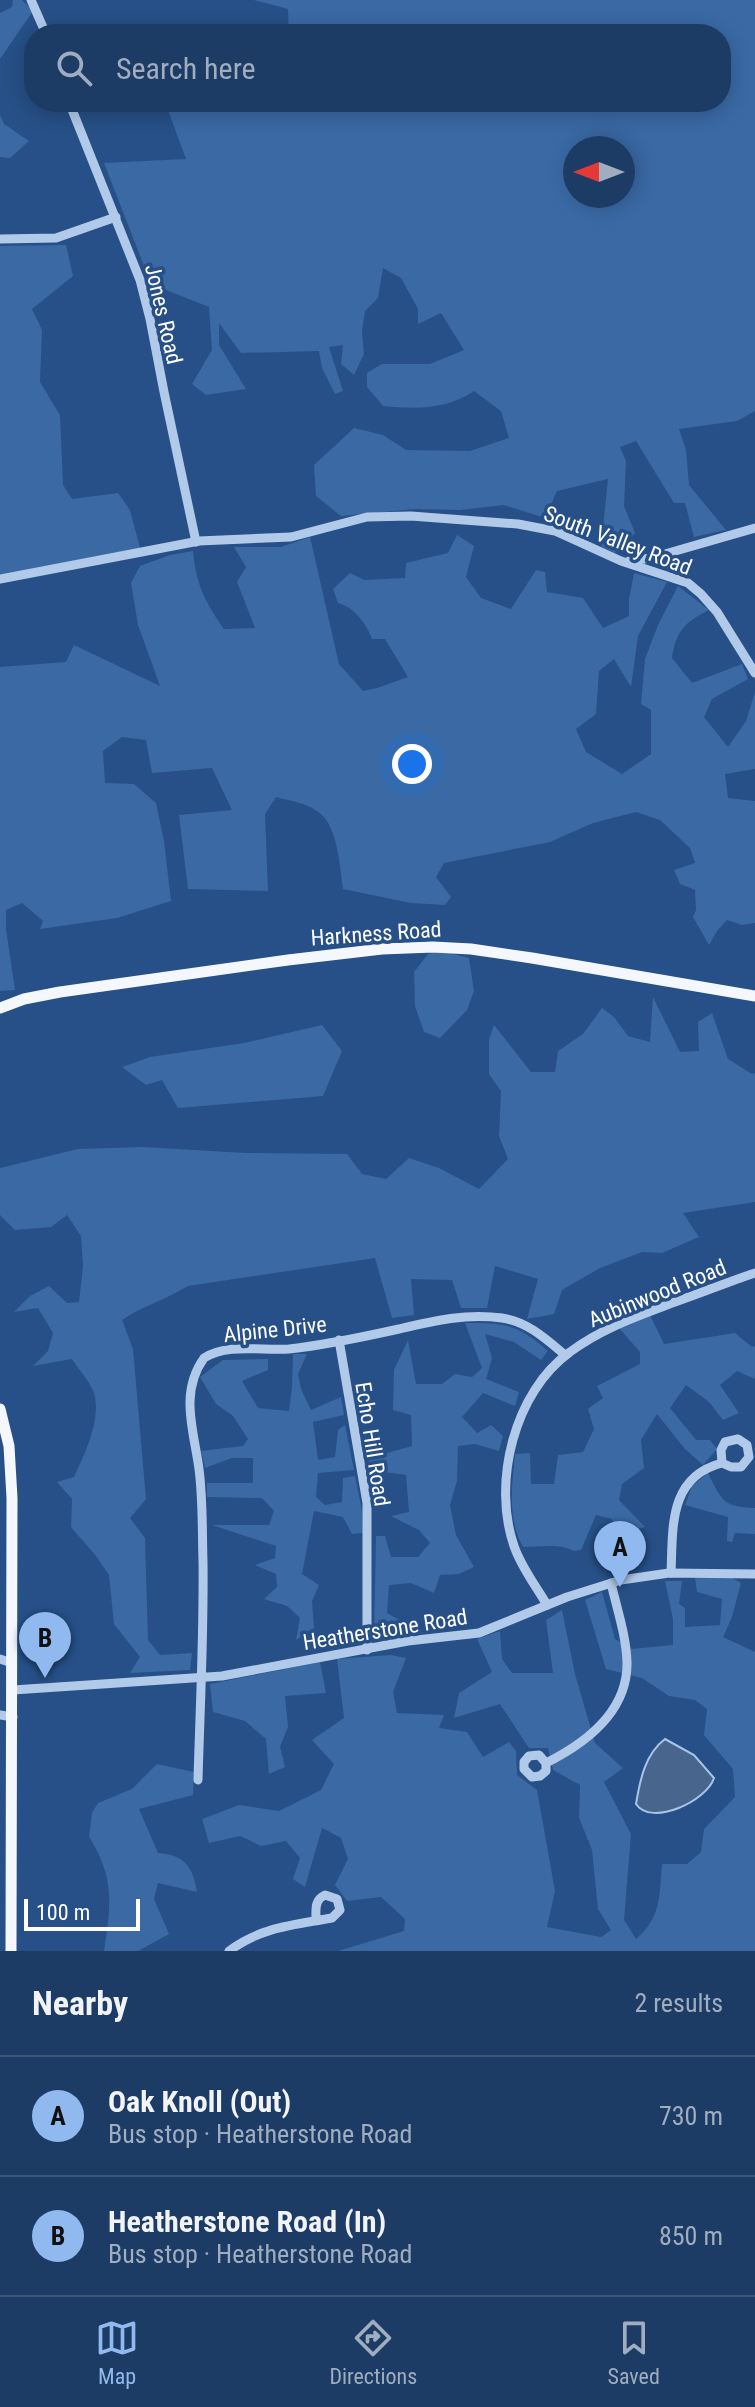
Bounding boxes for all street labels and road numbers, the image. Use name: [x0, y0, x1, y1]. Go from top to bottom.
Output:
street label: Jones Road: [140, 262, 187, 367]
street label: South Valley Road: [540, 501, 695, 580]
street label: Harkness Road: [310, 916, 442, 951]
street label: Aubinwood Road: [585, 1254, 730, 1332]
street label: Alpine Drive: [222, 1312, 328, 1347]
street label: Echo Hill Road: [350, 1380, 395, 1508]
street label: Heatherstone Road: [301, 1604, 469, 1655]

